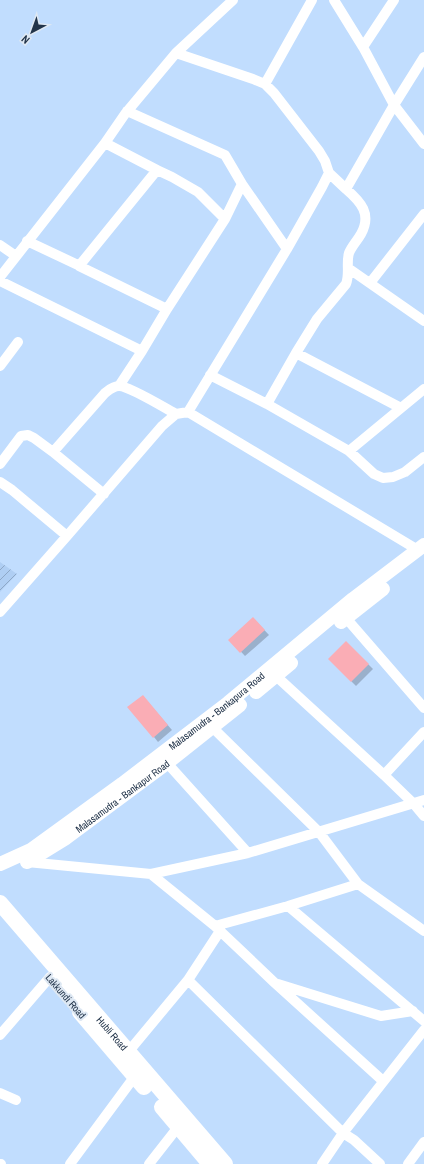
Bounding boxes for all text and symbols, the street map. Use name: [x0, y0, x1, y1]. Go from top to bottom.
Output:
north arrow: [12, 12, 52, 52]
text: N: [18, 32, 32, 47]
street label: Malasamudra - Bankapura Road: [166, 669, 267, 753]
street label: Malasamudra - Bankapur Road: [73, 757, 172, 836]
street label: Lakkundi Road: [43, 971, 89, 1021]
street label: Hubli Road: [94, 1014, 130, 1053]

